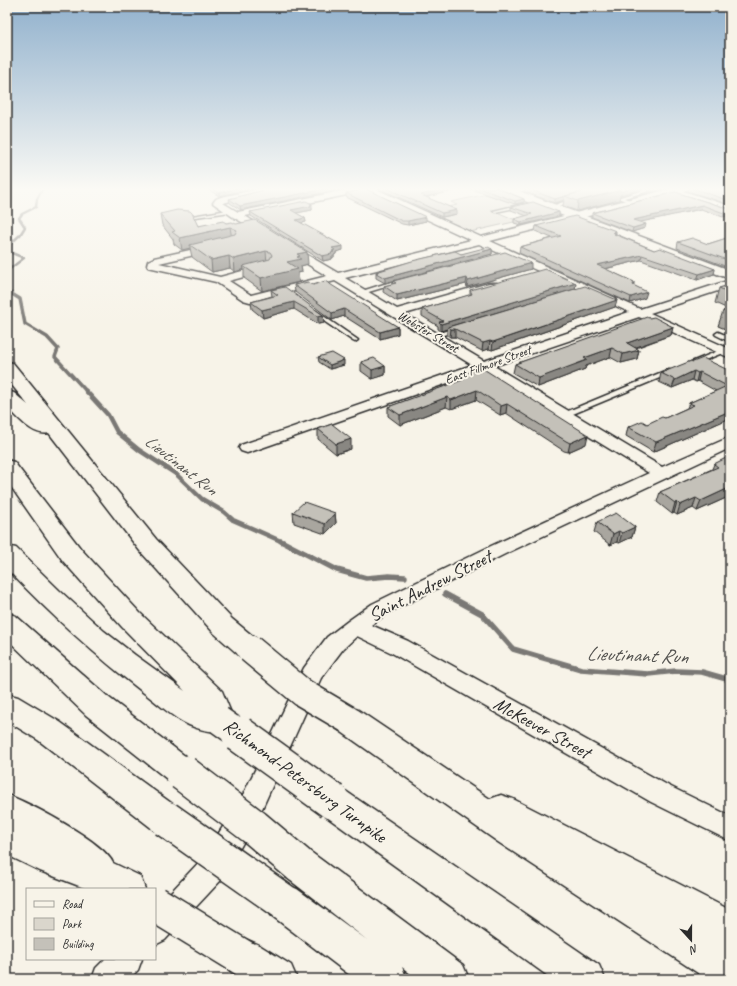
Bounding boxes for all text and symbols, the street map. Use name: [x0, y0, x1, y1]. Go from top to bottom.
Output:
street label: Webster Street: [395, 308, 463, 357]
street label: East Fillmore Street: [443, 341, 535, 388]
water label: Lieutinant Run: [141, 430, 222, 501]
street label: Saint Andrew Street: [365, 544, 498, 627]
water label: Lieutinant Run: [586, 641, 690, 669]
street label: McKeever Street: [489, 692, 597, 766]
street label: Richmond-Petersburg Turnpike: [219, 714, 393, 849]
legend: [26, 888, 156, 960]
text: Road: [62, 896, 84, 912]
text: Park: [62, 916, 83, 932]
north arrow: [671, 920, 711, 960]
text: Building: [62, 936, 94, 952]
text: N: [687, 942, 700, 958]

